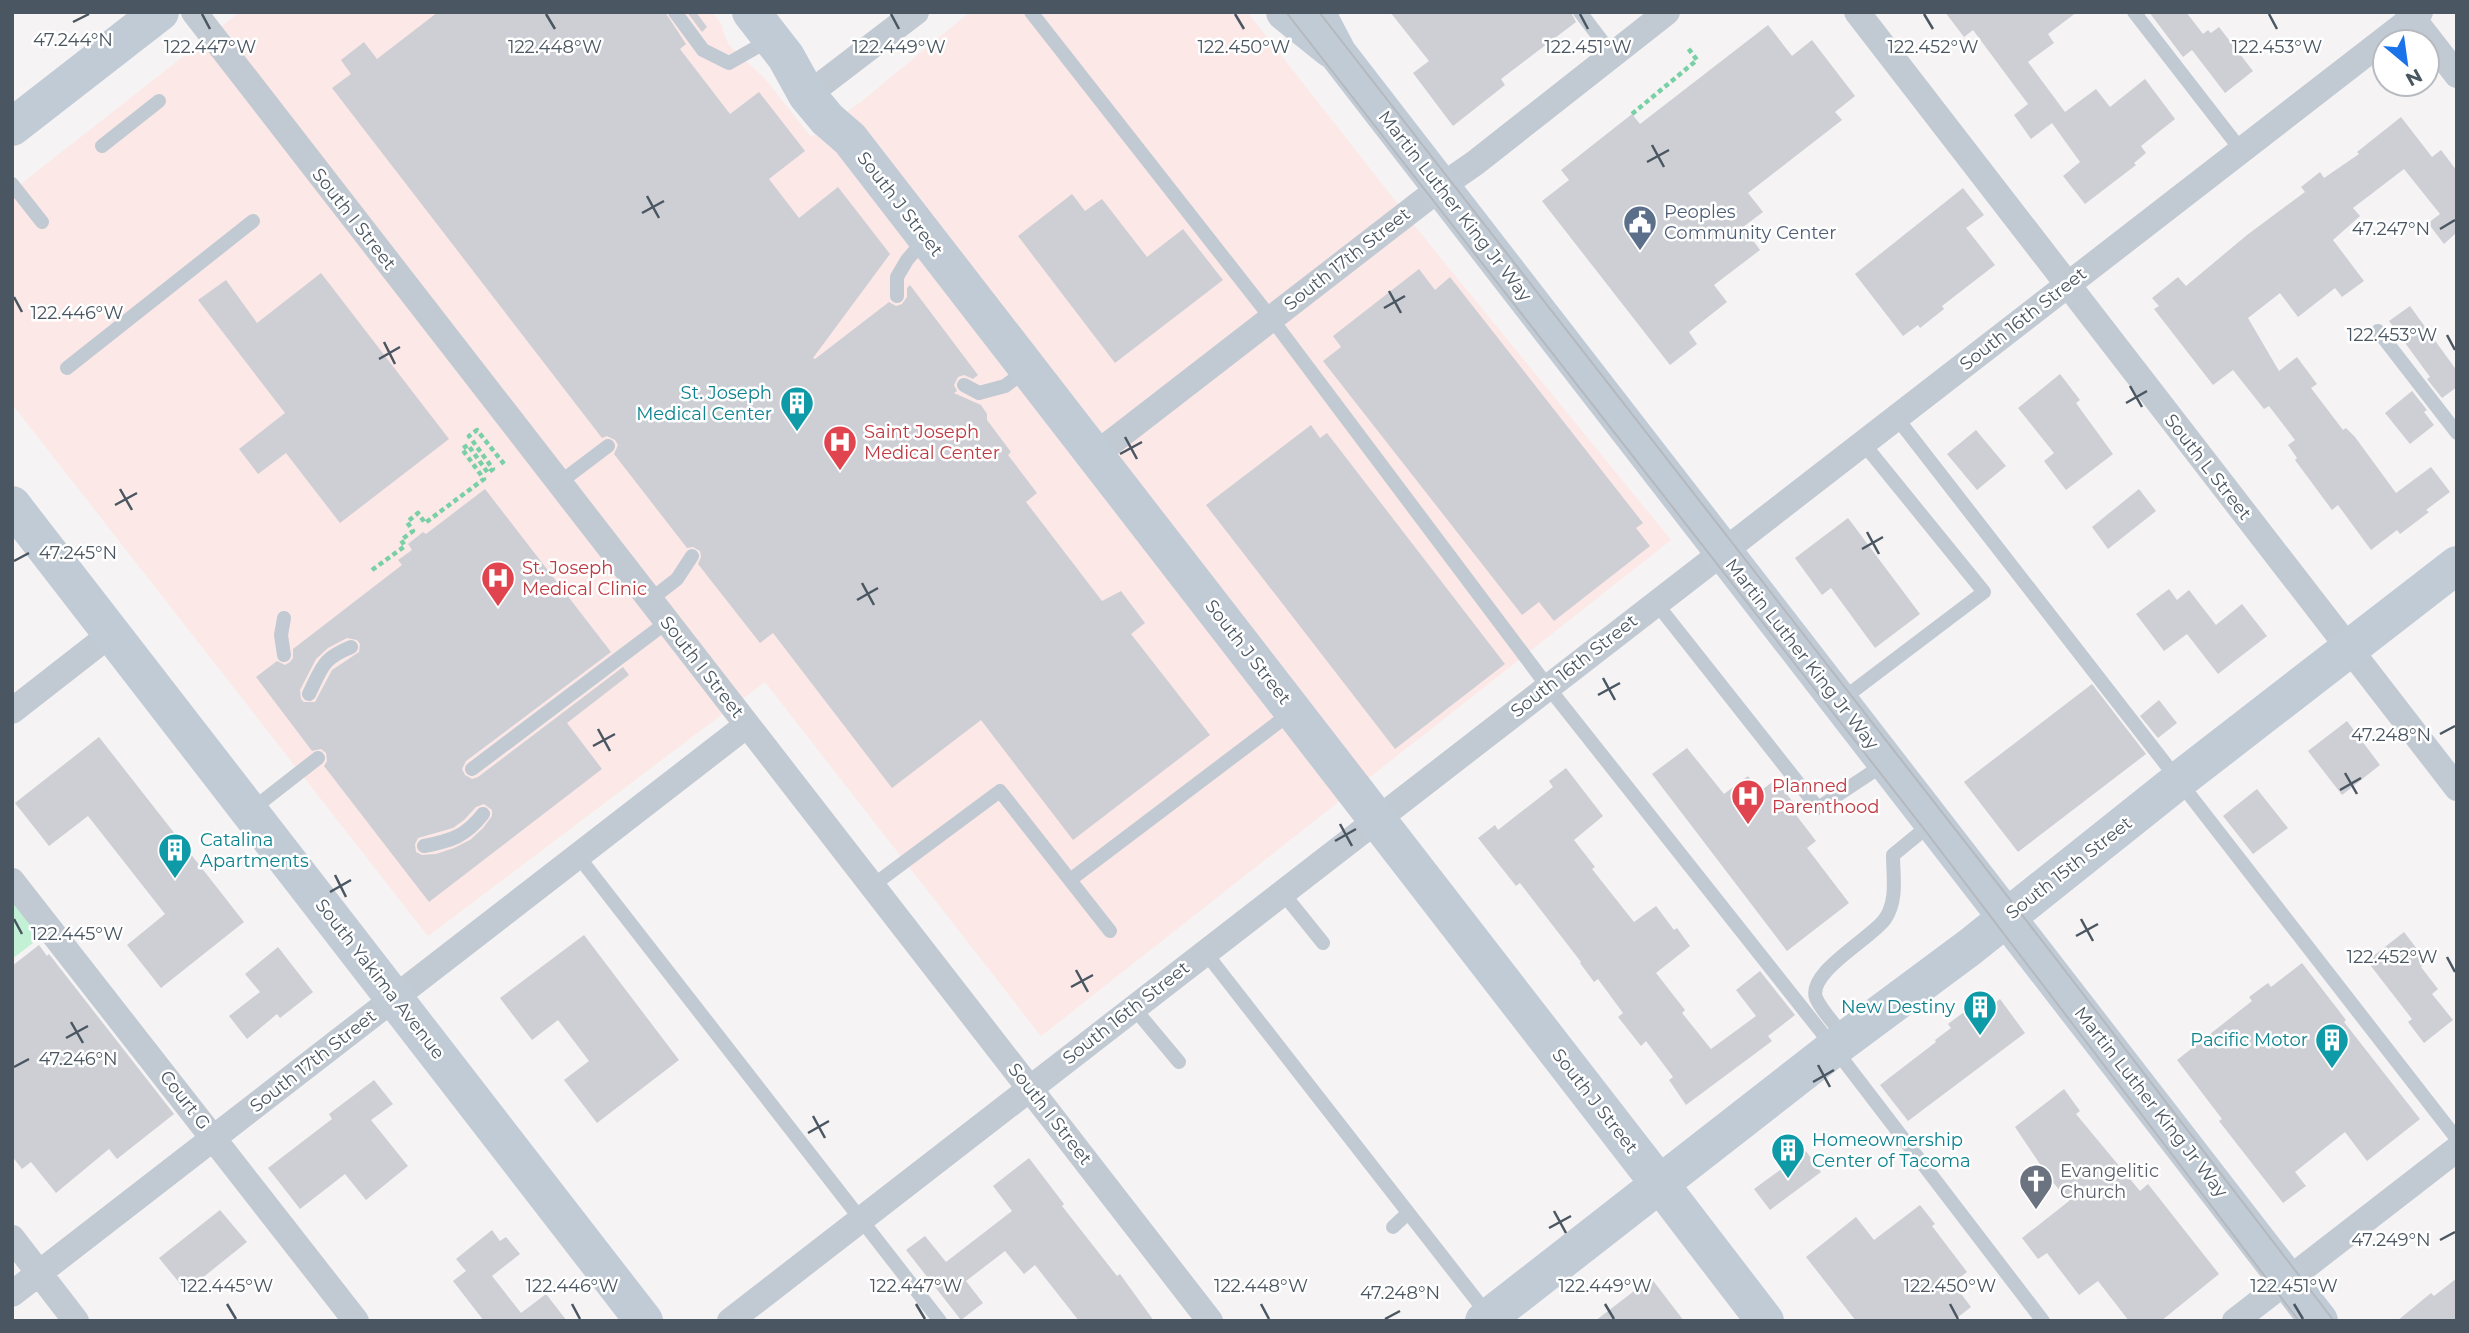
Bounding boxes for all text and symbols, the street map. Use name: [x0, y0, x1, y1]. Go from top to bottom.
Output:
north arrow: [2371, 28, 2441, 98]
text: 47.244°N: [33, 29, 113, 51]
text: 122.447°W: [164, 36, 256, 58]
text: 122.448°W: [508, 36, 602, 58]
text: 122.449°W: [852, 36, 946, 58]
text: 122.450°W: [1198, 36, 1290, 58]
text: 122.451°W: [1544, 36, 1632, 58]
text: 122.452°W: [1888, 36, 1978, 58]
text: 122.453°W: [2232, 36, 2322, 58]
text: N: [2402, 64, 2426, 91]
street label: Martin Luther King Jr Way: [1374, 106, 1536, 306]
street label: South J Street: [852, 147, 948, 261]
street label: South I Street: [307, 164, 401, 274]
place label: Peoples Community Center: [1664, 201, 1836, 244]
street label: South 17th Street: [1280, 203, 1414, 315]
public building icon: Peoples Community Center: [1621, 203, 1659, 252]
text: 47.247°N: [2352, 218, 2430, 240]
street label: South 16th Street: [1955, 263, 2091, 375]
text: 122.446°W: [30, 302, 124, 324]
text: 122.453°W: [2347, 324, 2437, 346]
place label: St. Joseph Medical Center: [636, 382, 772, 425]
building icon: St. Joseph Medical Center: [778, 384, 816, 433]
street label: South L Street: [2160, 410, 2256, 524]
place label: Saint Joseph Medical Center: [864, 421, 1000, 464]
hospital icon: Saint Joseph Medical Center: [821, 423, 859, 472]
text: 47.245°N: [39, 542, 117, 564]
street label: Martin Luther King Jr Way: [1721, 554, 1883, 754]
place label: St. Joseph Medical Clinic: [522, 557, 647, 600]
hospital icon: St. Joseph Medical Clinic: [479, 559, 517, 608]
street label: South J Street: [1200, 595, 1296, 709]
street label: South 16th Street: [1506, 610, 1642, 722]
street label: South I Street: [655, 612, 749, 722]
text: 47.248°N: [2351, 724, 2431, 746]
place label: Planned Parenthood: [1772, 775, 1880, 818]
hospital icon: Planned Parenthood: [1729, 777, 1767, 826]
street label: South 15th Street: [2002, 812, 2136, 924]
place label: Catalina Apartments: [200, 829, 309, 872]
building icon: Catalina Apartments: [156, 831, 194, 880]
street label: South Yakima Avenue: [311, 894, 450, 1064]
text: 122.445°W: [31, 923, 123, 945]
text: 122.452°W: [2347, 946, 2437, 968]
street label: South 16th Street: [1058, 957, 1194, 1069]
building icon: New Destiny: [1961, 988, 1999, 1037]
place label: New Destiny: [1841, 996, 1955, 1018]
street label: Martin Luther King Jr Way: [2070, 1002, 2232, 1202]
street label: South 17th Street: [246, 1005, 380, 1117]
building icon: Pacific Motor: [2313, 1021, 2351, 1070]
place label: Pacific Motor: [2190, 1029, 2308, 1051]
street label: South J Street: [1547, 1044, 1643, 1158]
text: 47.246°N: [38, 1048, 118, 1070]
street label: South I Street: [1003, 1059, 1097, 1169]
street label: Court G: [155, 1066, 215, 1134]
place label: Homeownership Center of Tacoma: [1812, 1129, 1971, 1172]
building icon: Homeownership Center of Tacoma: [1769, 1131, 1807, 1180]
place label: Evangelitic Church: [2060, 1160, 2159, 1203]
church icon: Evangelitic Church: [2017, 1162, 2055, 1211]
text: 47.249°N: [2351, 1229, 2431, 1251]
text: 122.445°W: [181, 1275, 273, 1297]
text: 122.446°W: [525, 1275, 619, 1297]
text: 122.447°W: [870, 1275, 962, 1297]
text: 122.448°W: [1214, 1275, 1308, 1297]
text: 122.449°W: [1558, 1275, 1652, 1297]
text: 122.450°W: [1904, 1275, 1996, 1297]
text: 122.451°W: [2250, 1275, 2338, 1297]
text: 47.248°N: [1360, 1282, 1440, 1304]

